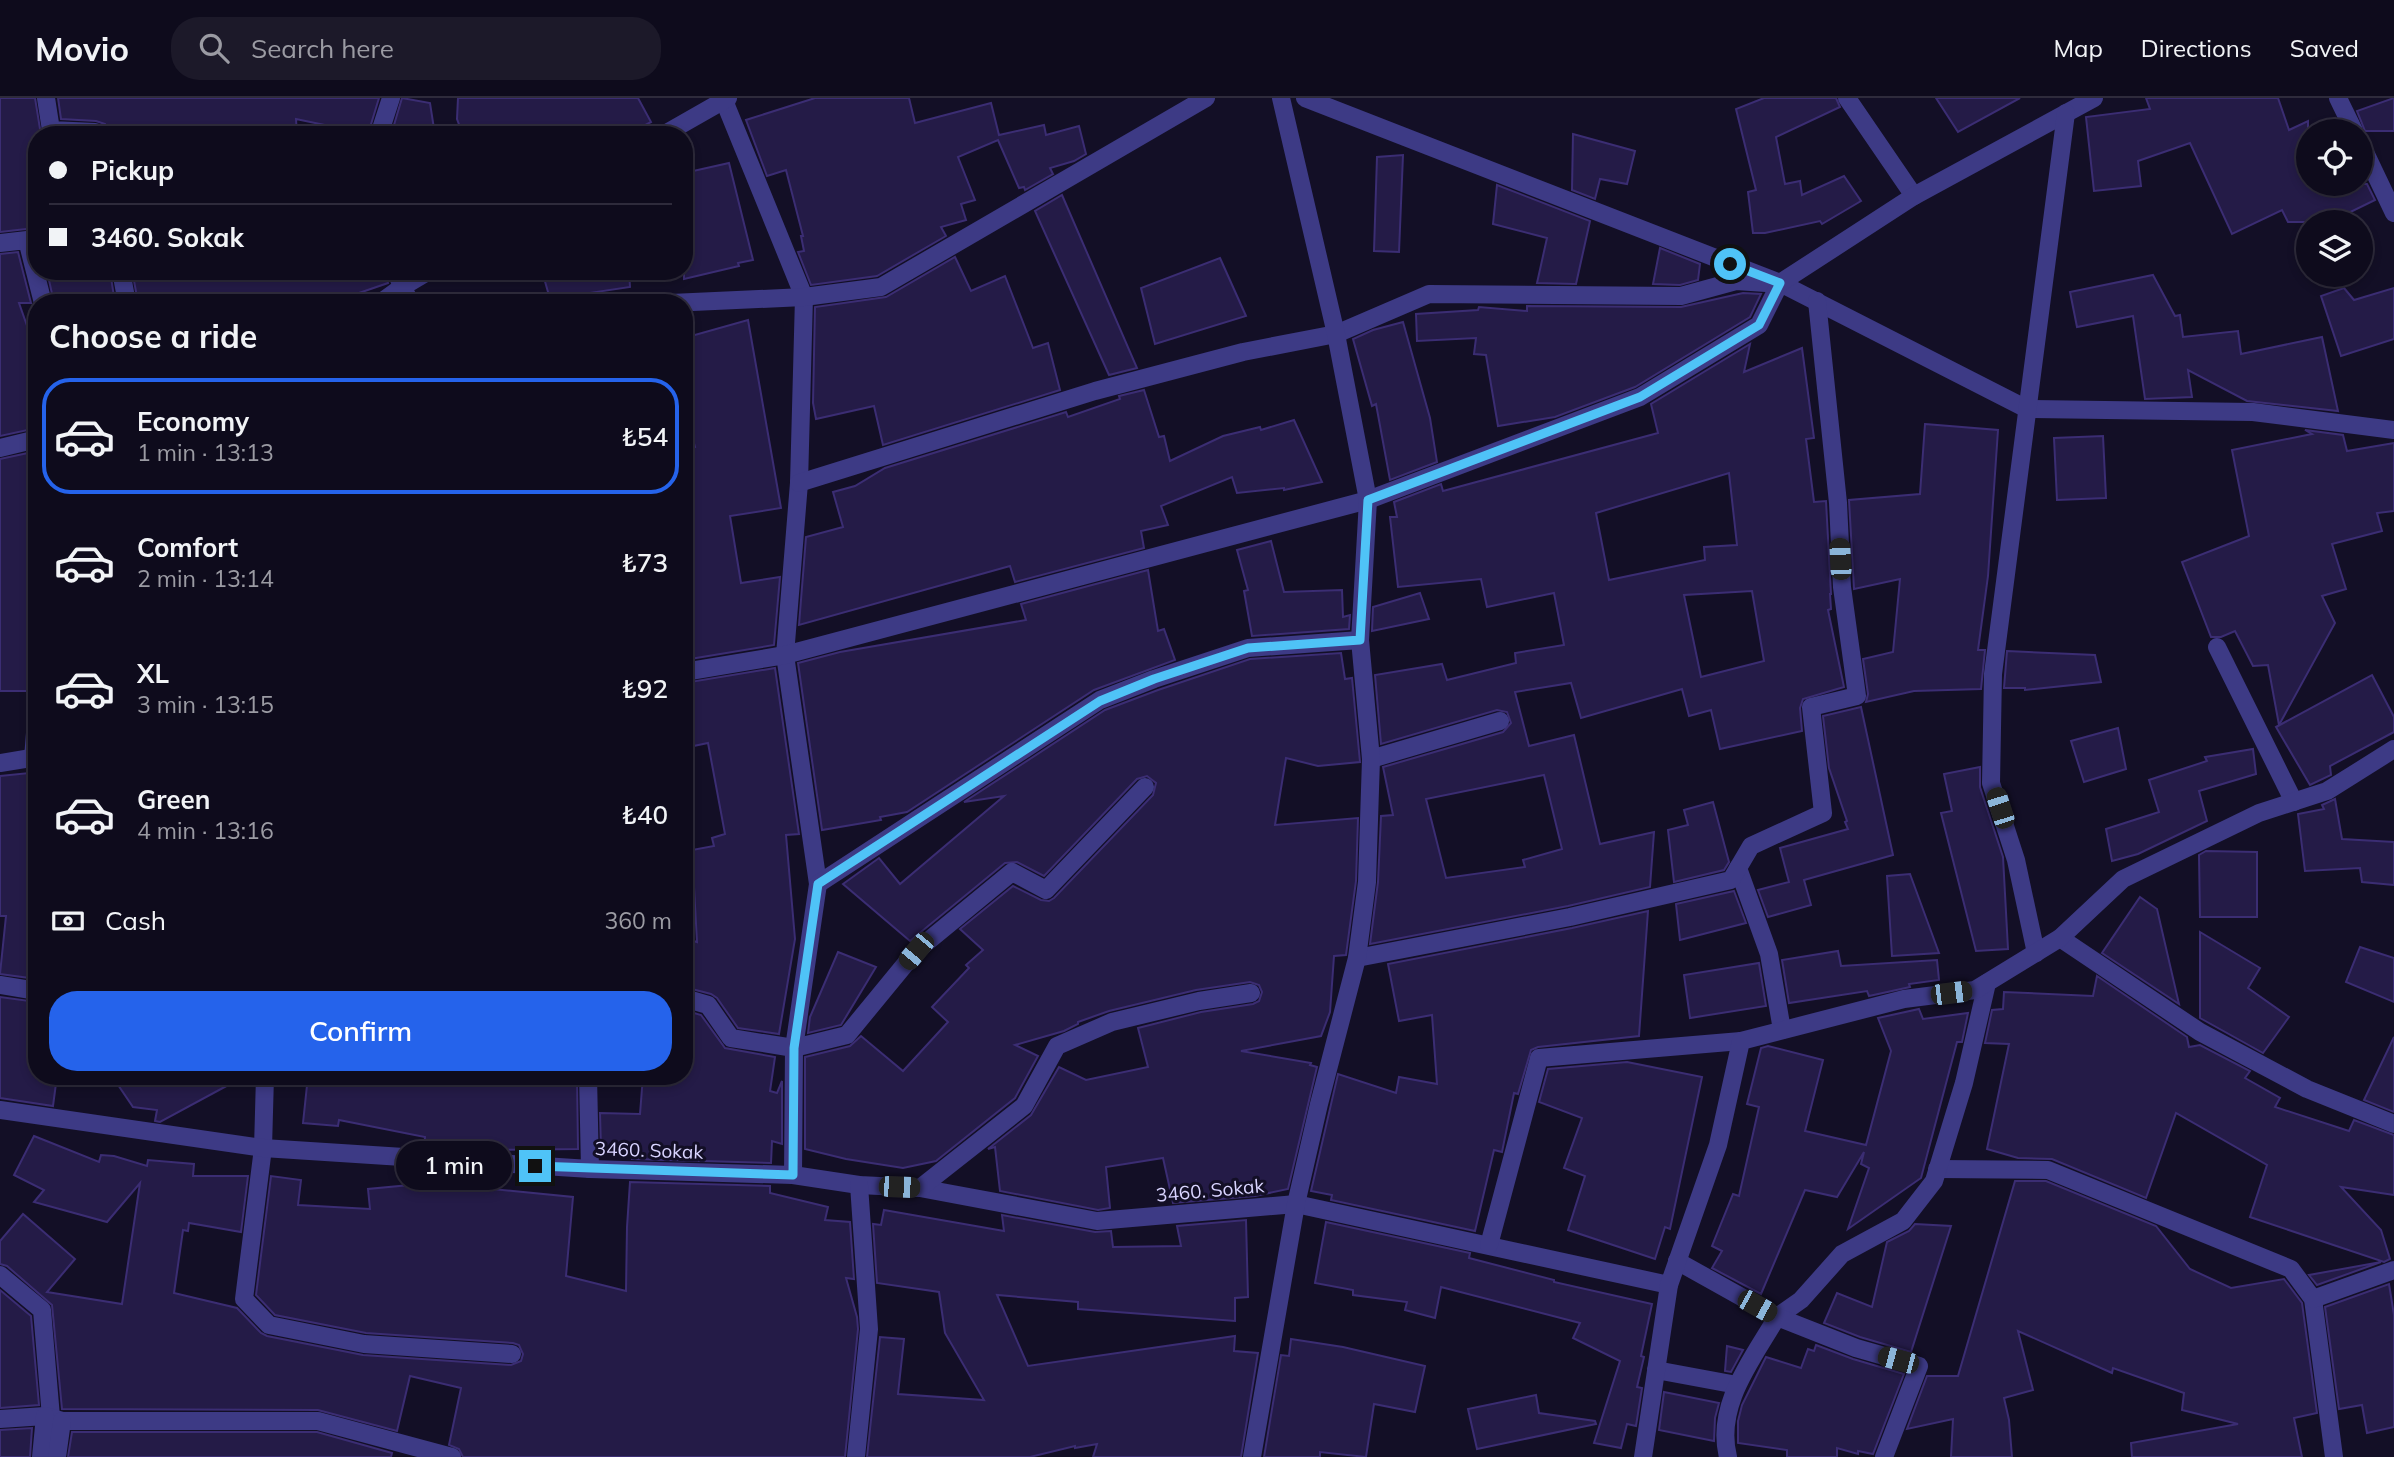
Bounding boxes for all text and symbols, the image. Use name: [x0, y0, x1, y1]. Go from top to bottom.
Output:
search box: [171, 17, 661, 80]
text: Movio: [35, 28, 129, 69]
icon: search: [195, 29, 233, 67]
text: Search here: [251, 32, 394, 65]
text: Map: [2053, 33, 2103, 63]
text: Directions: [2141, 33, 2252, 63]
text: Saved: [2290, 33, 2359, 63]
map controls: [2296, 119, 2373, 287]
button: locate: [2296, 119, 2373, 196]
text: Pickup: [91, 154, 174, 187]
button: layers: [2296, 210, 2373, 287]
text: 3460. Sokak: [91, 221, 244, 254]
route start: [1714, 248, 1746, 280]
text: Choose a ride: [49, 316, 257, 356]
icon: car: [53, 405, 116, 468]
text: Economy: [137, 405, 249, 438]
text: ₺54: [621, 420, 668, 453]
text: 1 min · 13:13: [137, 438, 274, 467]
icon: car: [53, 531, 116, 594]
text: Comfort: [137, 531, 238, 564]
car: [1829, 537, 1852, 581]
text: ₺73: [621, 546, 668, 579]
text: 2 min · 13:14: [137, 564, 274, 593]
icon: car: [53, 657, 116, 720]
text: XL: [137, 657, 169, 690]
text: ₺92: [621, 672, 668, 705]
text: 3 min · 13:15: [137, 690, 274, 719]
icon: car: [53, 783, 116, 846]
text: Green: [137, 783, 210, 816]
car: [1984, 785, 2017, 831]
text: ₺40: [621, 798, 668, 831]
text: 4 min · 13:16: [137, 816, 274, 845]
icon: cash: [49, 902, 87, 940]
text: Cash: [105, 904, 166, 937]
text: 360 m: [604, 906, 672, 935]
car: [895, 928, 938, 974]
car: [1929, 980, 1974, 1006]
button: Confirm: [49, 991, 672, 1071]
street label: 3460. Sokak: [594, 1136, 704, 1164]
callout: 1 min: [395, 1142, 510, 1190]
route end: [519, 1150, 551, 1182]
text: 1 min: [424, 1151, 484, 1180]
street label: 3460. Sokak: [1155, 1173, 1265, 1207]
car: [878, 1176, 921, 1198]
car: [1734, 1287, 1781, 1325]
car: [1875, 1344, 1922, 1376]

